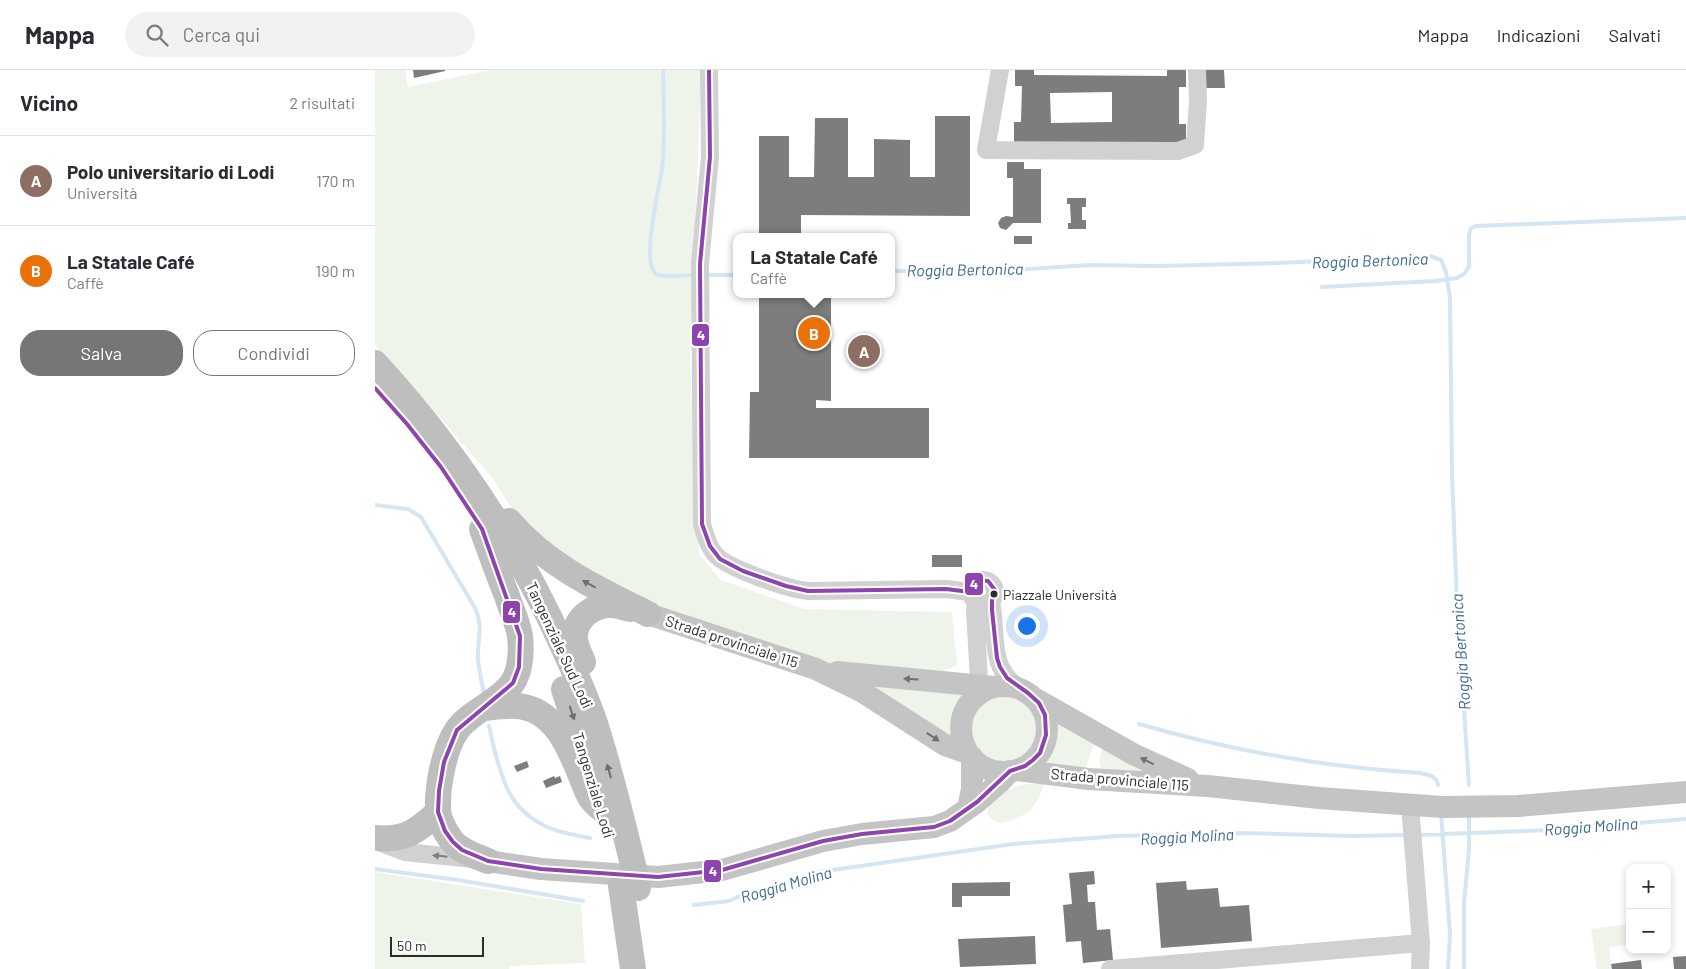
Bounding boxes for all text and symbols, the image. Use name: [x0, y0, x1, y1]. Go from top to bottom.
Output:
search box: [125, 12, 475, 57]
text: Mappa: [25, 20, 95, 49]
icon: search: [143, 21, 171, 49]
text: Cerca qui: [183, 23, 260, 46]
text: Mappa: [1418, 24, 1469, 46]
text: Indicazioni: [1497, 24, 1581, 46]
text: Salvati: [1609, 24, 1661, 46]
text: Vicino: [20, 90, 78, 115]
text: 2 risultati: [290, 93, 355, 112]
text: Polo universitario di Lodi: [67, 160, 274, 183]
text: A: [31, 171, 41, 190]
text: 170 m: [316, 171, 355, 190]
text: Università: [67, 183, 137, 202]
popup: [733, 233, 895, 298]
text: La Statale Café: [750, 245, 878, 268]
water label: Roggia Bertonica: [1311, 248, 1429, 272]
text: La Statale Café: [67, 250, 195, 273]
water label: Roggia Bertonica: [906, 258, 1024, 280]
text: B: [31, 261, 41, 280]
text: 190 m: [316, 261, 355, 280]
text: Caffè: [750, 268, 787, 287]
text: Caffè: [67, 273, 104, 292]
pin: B: [798, 314, 830, 352]
line badge: 4: [691, 323, 710, 347]
text: 4: [697, 326, 705, 343]
button: Salva: [20, 330, 183, 376]
button: Condividi: [193, 330, 355, 376]
pin: A: [848, 332, 880, 370]
line badge: 4: [964, 572, 984, 596]
text: 4: [970, 575, 978, 592]
street label: Tangenziale Sud Lodi: [523, 579, 597, 711]
one-way arrow: [582, 580, 597, 588]
place label: Piazzale Università: [1003, 586, 1117, 603]
marker: Piazzale Università: [989, 589, 999, 599]
water label: Roggia Bertonica: [1446, 593, 1474, 711]
line badge: 4: [502, 600, 521, 624]
text: 4: [508, 603, 516, 620]
street label: Strada provinciale 115: [663, 611, 801, 671]
your location: [1014, 613, 1040, 639]
one-way arrow: [903, 675, 919, 683]
one-way arrow: [569, 706, 576, 721]
street label: Tangenziale Lodi: [569, 730, 619, 840]
one-way arrow: [926, 733, 940, 742]
one-way arrow: [1139, 756, 1154, 765]
one-way arrow: [604, 763, 612, 778]
street label: Strada provinciale 115: [1050, 764, 1190, 794]
water label: Roggia Molina: [1543, 813, 1639, 839]
water label: Roggia Molina: [1140, 824, 1234, 848]
one-way arrow: [432, 852, 448, 860]
line badge: 4: [703, 859, 722, 883]
text: 4: [709, 862, 717, 879]
water label: Roggia Molina: [738, 862, 834, 906]
map controls: [1626, 864, 1671, 954]
button: +: [1626, 864, 1671, 909]
button: −: [1626, 909, 1671, 954]
scale bar: [390, 934, 484, 957]
text: 50 m: [397, 937, 426, 954]

